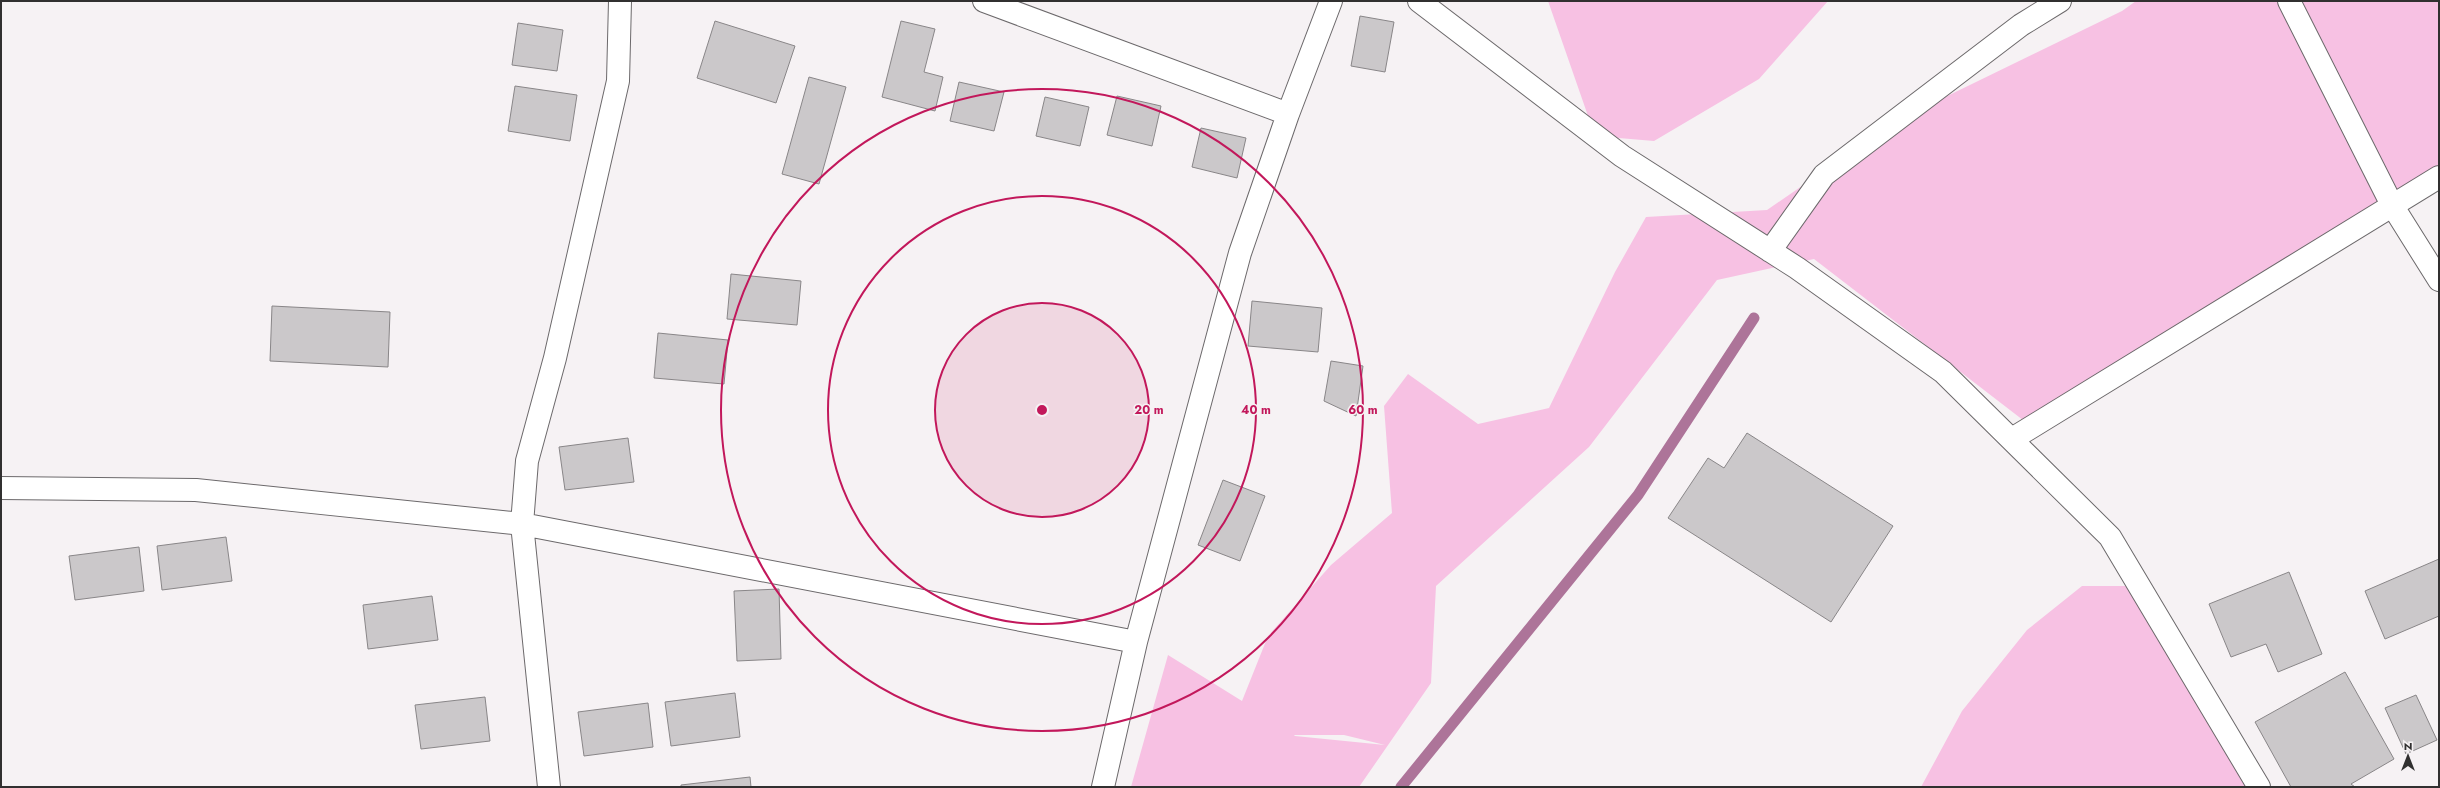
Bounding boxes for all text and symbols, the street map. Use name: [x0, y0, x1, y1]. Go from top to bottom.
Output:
text: 20 m: [1134, 401, 1164, 419]
text: 40 m: [1241, 401, 1271, 419]
text: 60 m: [1348, 401, 1378, 419]
centre of rings: [1035, 403, 1049, 417]
north arrow: [2388, 736, 2428, 776]
text: N: [2404, 738, 2412, 754]

